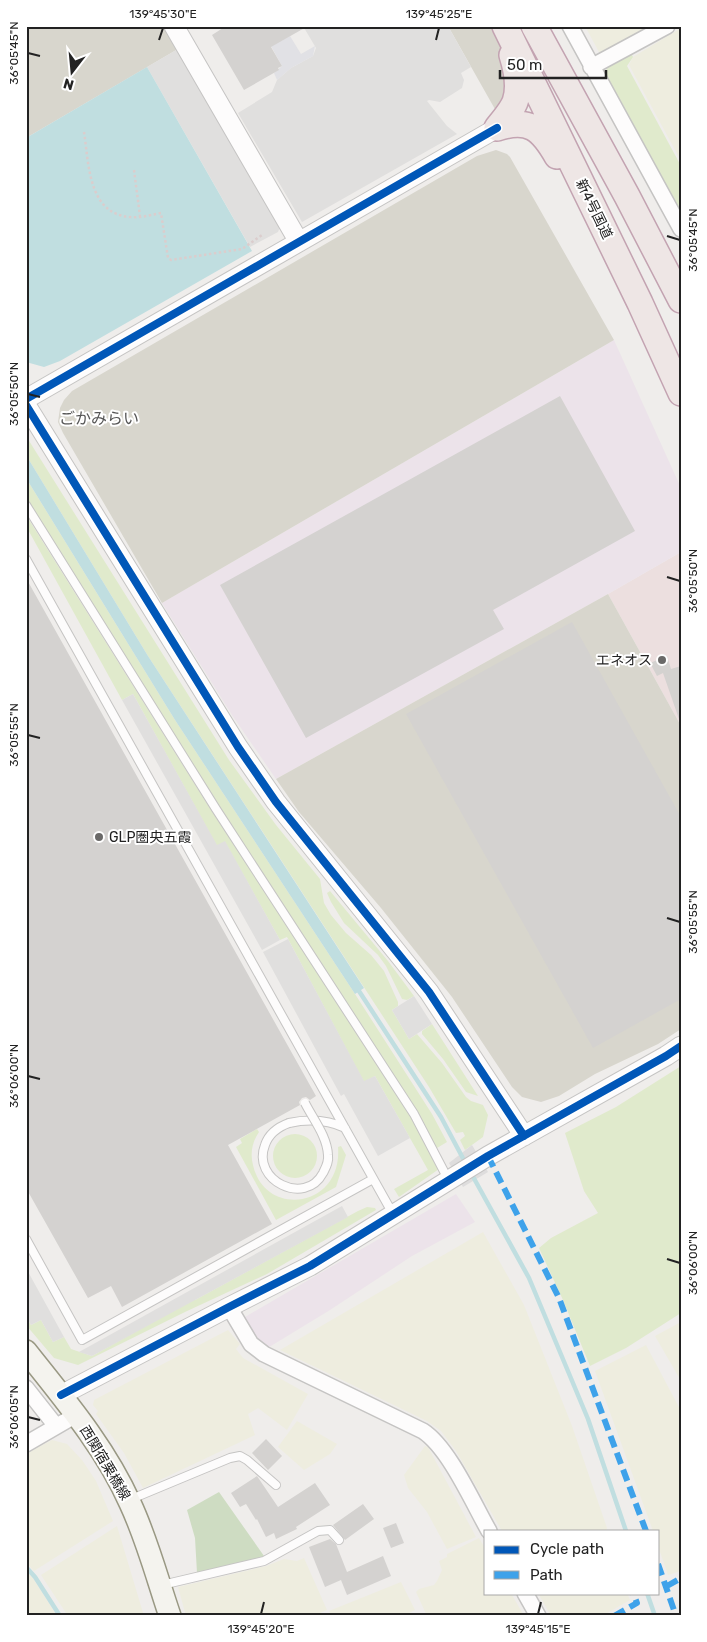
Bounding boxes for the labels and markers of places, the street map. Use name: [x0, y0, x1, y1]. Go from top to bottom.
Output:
place label: エネオス: [596, 652, 652, 669]
marker: エネオス: [656, 654, 668, 666]
place label: GLP圏央五霞: [109, 829, 191, 846]
marker: GLP圏央五霞: [93, 831, 105, 843]

